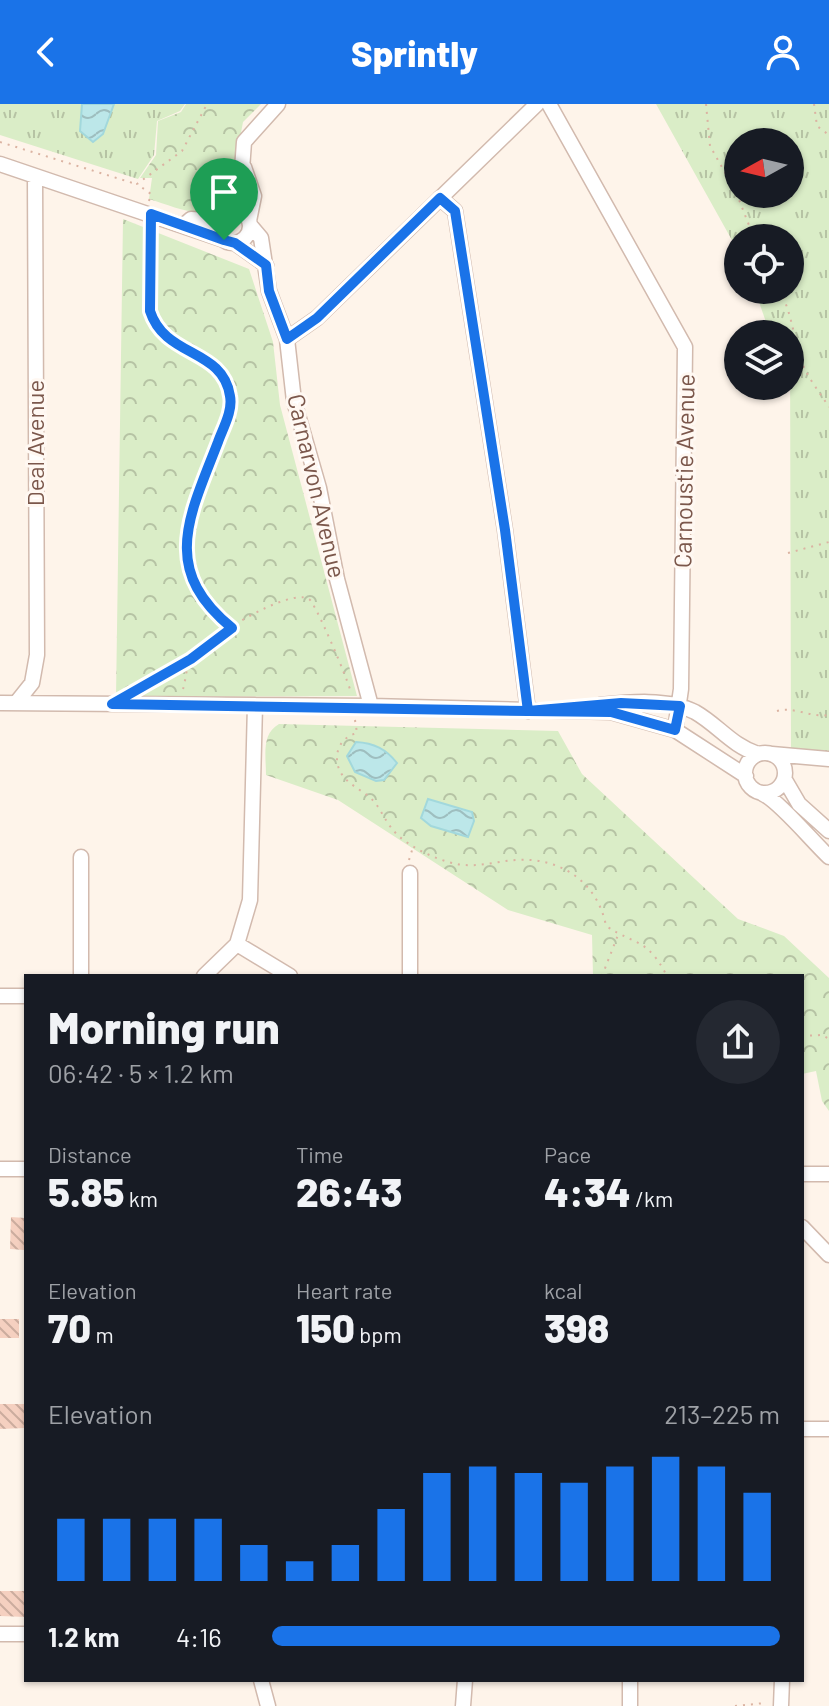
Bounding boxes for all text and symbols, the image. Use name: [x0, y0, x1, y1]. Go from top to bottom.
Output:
icon: back: [24, 30, 68, 74]
icon: person: [761, 30, 805, 74]
text: Sprintly: [351, 31, 478, 74]
north arrow: [724, 128, 804, 208]
map controls: [724, 128, 804, 400]
pin: [190, 158, 258, 240]
icon: arrive: [202, 170, 246, 214]
button: locate: [724, 224, 804, 304]
button: layers: [724, 320, 804, 400]
street label: Carnoustie Avenue: [667, 374, 700, 568]
street label: Deal Avenue: [20, 380, 49, 506]
street label: Carnarvon Avenue: [282, 391, 353, 581]
text: Morning run: [48, 1000, 280, 1053]
button: share: [696, 1000, 780, 1084]
text: 06:42 · 5 × 1.2 km: [48, 1057, 234, 1088]
text: Distance: [48, 1141, 132, 1167]
text: Time: [296, 1141, 344, 1167]
text: Pace: [544, 1141, 591, 1167]
text: 5.85: [48, 1167, 124, 1215]
text: 26:43: [296, 1167, 402, 1215]
text: 4:34: [544, 1167, 631, 1215]
text: km: [124, 1185, 158, 1211]
text: /km: [631, 1185, 673, 1211]
text: Elevation: [48, 1277, 137, 1303]
text: Heart rate: [296, 1277, 393, 1303]
text: kcal: [544, 1277, 582, 1303]
text: 70: [48, 1303, 91, 1351]
text: 150: [296, 1303, 355, 1351]
text: 398: [544, 1303, 609, 1351]
text: m: [91, 1321, 114, 1347]
text: bpm: [355, 1321, 402, 1347]
text: Elevation: [48, 1398, 153, 1429]
text: 213–225 m: [664, 1398, 780, 1429]
text: 1.2 km: [48, 1621, 120, 1652]
text: 4:16: [176, 1621, 222, 1652]

